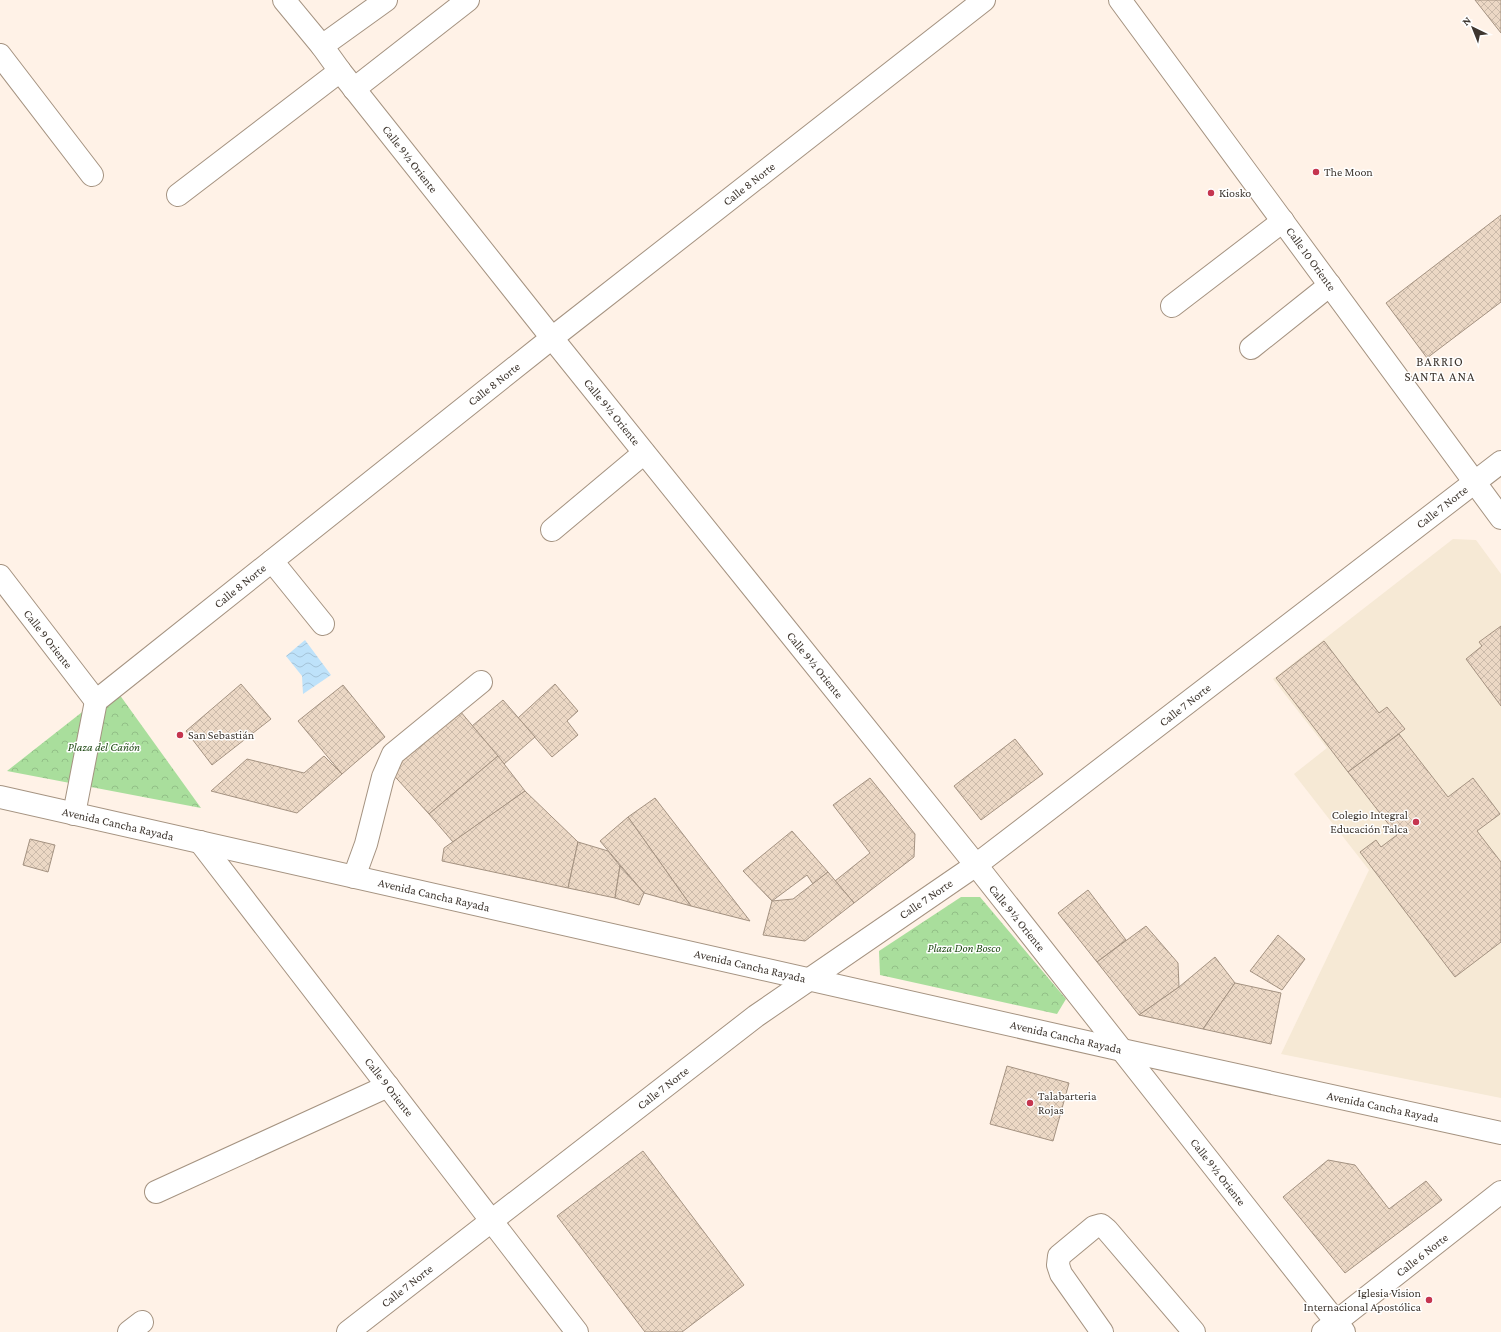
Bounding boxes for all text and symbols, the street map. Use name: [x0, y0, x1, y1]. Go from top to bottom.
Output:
north arrow: [1453, 8, 1493, 48]
text: N: [1459, 13, 1473, 28]
street label: Calle 9½ Oriente: [379, 123, 441, 195]
street label: Calle 8 Norte: [720, 159, 778, 209]
place label: The Moon: [1324, 165, 1373, 179]
marker: The Moon: [1311, 167, 1321, 177]
place label: Kiosko: [1219, 186, 1251, 200]
marker: Kiosko: [1206, 188, 1216, 198]
street label: Calle 10 Oriente: [1283, 224, 1339, 294]
district label: BARRIO SANTA ANA: [1405, 354, 1475, 384]
street label: Calle 8 Norte: [465, 359, 523, 409]
street label: Calle 9½ Oriente: [581, 376, 643, 448]
street label: Calle 7 Norte: [1414, 483, 1470, 531]
street label: Calle 8 Norte: [211, 561, 269, 611]
street label: Calle 9 Oriente: [21, 607, 75, 671]
street label: Calle 9½ Oriente: [784, 629, 846, 701]
street label: Calle 7 Norte: [1157, 681, 1213, 729]
place label: San Sebastián: [188, 728, 255, 742]
marker: San Sebastián: [175, 730, 185, 740]
park label: Plaza del Cañón: [68, 740, 140, 754]
street label: Avenida Cancha Rayada: [61, 804, 176, 844]
place label: Colegio Integral Educación Talca: [1330, 808, 1408, 836]
marker: Colegio Integral Educación Talca: [1411, 817, 1421, 827]
street label: Avenida Cancha Rayada: [377, 875, 492, 915]
street label: Calle 7 Norte: [897, 876, 955, 922]
street label: Calle 9½ Oriente: [986, 882, 1048, 954]
park label: Plaza Don Bosco: [927, 941, 1001, 955]
street label: Avenida Cancha Rayada: [693, 946, 808, 986]
street label: Avenida Cancha Rayada: [1009, 1017, 1124, 1057]
street label: Calle 9 Oriente: [362, 1055, 416, 1119]
street label: Calle 7 Norte: [635, 1064, 691, 1112]
street label: Avenida Cancha Rayada: [1326, 1088, 1441, 1126]
place label: Talabarteria Rojas: [1038, 1089, 1097, 1117]
marker: Talabarteria Rojas: [1025, 1098, 1035, 1108]
street label: Calle 9½ Oriente: [1187, 1136, 1249, 1208]
street label: Calle 6 Norte: [1393, 1230, 1451, 1280]
street label: Calle 7 Norte: [379, 1262, 435, 1310]
place label: Iglesia Vision Internacional Apostólica: [1304, 1286, 1422, 1314]
marker: Iglesia Vision Internacional Apostólica: [1424, 1295, 1434, 1305]

